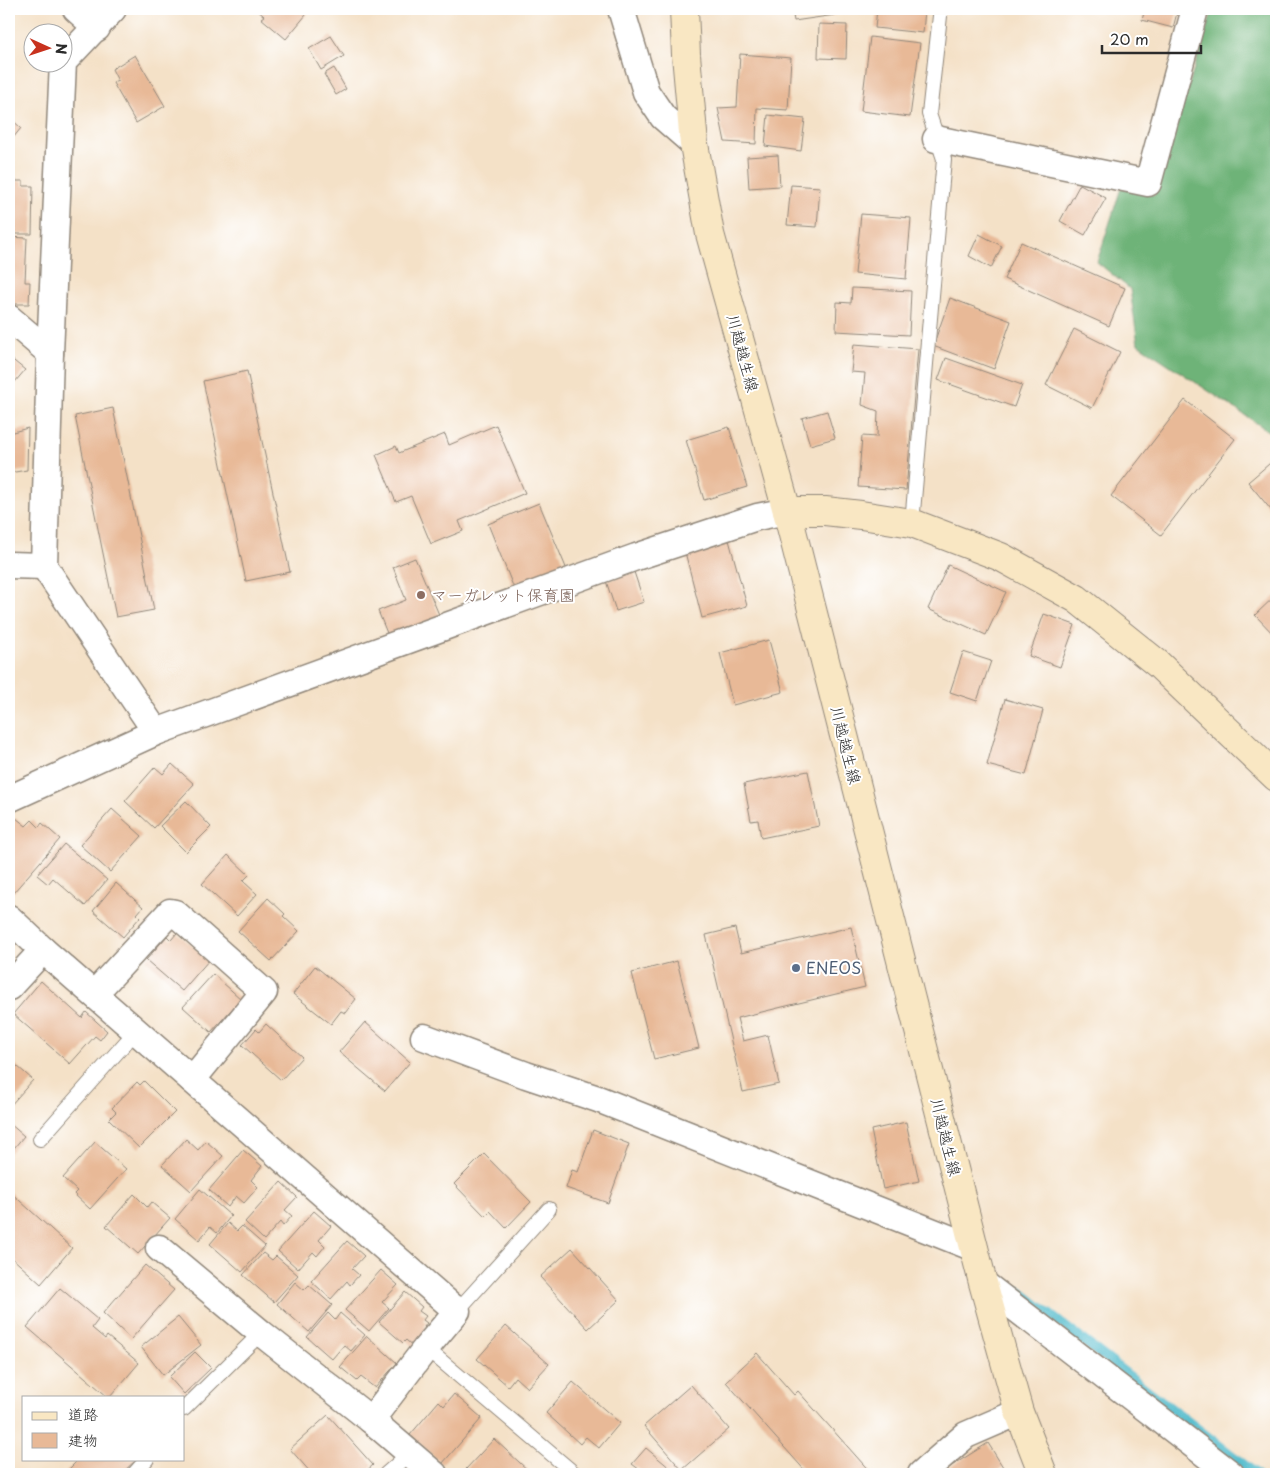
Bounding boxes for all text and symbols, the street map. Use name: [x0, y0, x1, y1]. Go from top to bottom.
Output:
north arrow: [22, 22, 72, 72]
scale bar: [1102, 22, 1201, 54]
text: 20 m: [1110, 27, 1149, 50]
text: N: [51, 43, 72, 55]
street label: 川越越生線: [722, 311, 766, 394]
place label: マーガレット保育園: [431, 582, 575, 606]
marker: マーガレット保育園: [415, 589, 427, 601]
street label: 川越越生線: [826, 703, 868, 786]
place label: ENEOS: [806, 955, 861, 979]
marker: ENEOS: [790, 962, 802, 974]
street label: 川越越生線: [926, 1095, 968, 1178]
legend: [22, 1396, 185, 1460]
text: 道路: [68, 1402, 98, 1425]
text: 建物: [68, 1428, 98, 1451]

